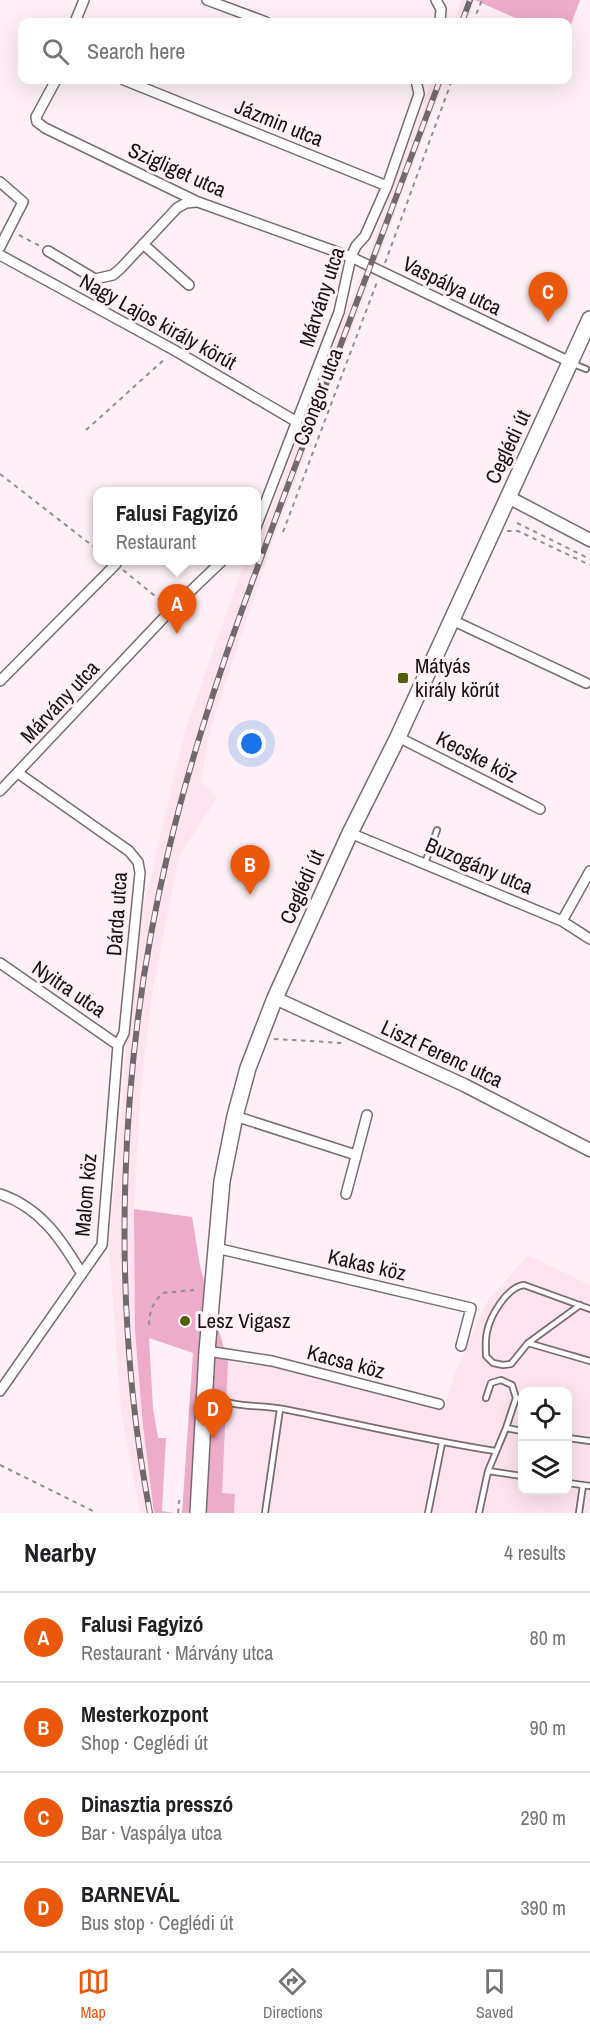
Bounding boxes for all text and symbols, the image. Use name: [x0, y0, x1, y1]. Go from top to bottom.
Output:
search box: [18, 18, 572, 84]
icon: search: [39, 35, 72, 68]
text: Search here: [87, 36, 185, 66]
street label: Jázmin utca: [231, 92, 328, 154]
street label: Szigliget utca: [124, 135, 231, 204]
street label: Márvány utca: [292, 243, 351, 350]
street label: Vaspálya utca: [398, 249, 507, 322]
street label: Nagy Lajos király körút: [75, 266, 242, 377]
pin: C: [528, 272, 568, 322]
street label: Csongor utca: [286, 343, 350, 450]
street label: Ceglédi út: [478, 405, 537, 488]
popup: [93, 487, 261, 565]
text: Falusi Fagyizó: [116, 498, 238, 528]
text: Restaurant: [116, 528, 196, 555]
pin: A: [158, 584, 196, 634]
place label: Mátyás király körút: [415, 651, 499, 704]
street label: Márvány utca: [14, 654, 106, 749]
marker: Mátyás király körút: [396, 671, 410, 685]
street label: Kecske köz: [431, 724, 523, 790]
your location: [237, 729, 266, 758]
street label: Buzogány utca: [421, 830, 538, 901]
street label: Ceglédi út: [272, 845, 331, 929]
pin: B: [230, 846, 270, 895]
street label: Dárda utca: [99, 871, 134, 957]
street label: Nyitra utca: [27, 953, 112, 1024]
street label: Liszt Ferenc utca: [377, 1013, 508, 1095]
street label: Malom köz: [67, 1152, 104, 1238]
street label: Kakas köz: [325, 1241, 409, 1288]
place label: Lesz Vigasz: [197, 1306, 291, 1335]
marker: Lesz Vigasz: [178, 1314, 192, 1328]
street label: Kacsa köz: [304, 1337, 389, 1386]
map controls: [518, 1387, 572, 1495]
button: locate: [518, 1387, 572, 1441]
pin: D: [194, 1390, 232, 1439]
button: layers: [518, 1441, 572, 1495]
text: Nearby: [24, 1535, 96, 1570]
text: 4 results: [504, 1539, 566, 1566]
text: Falusi Fagyizó: [81, 1609, 204, 1639]
text: A: [38, 1624, 49, 1651]
text: 80 m: [530, 1624, 566, 1651]
text: Restaurant · Márvány utca: [81, 1639, 273, 1666]
text: Mesterkozpont: [81, 1699, 208, 1729]
text: B: [38, 1714, 49, 1741]
text: 90 m: [530, 1714, 566, 1741]
text: Shop · Ceglédi út: [81, 1729, 208, 1756]
text: Dinasztia presszó: [81, 1789, 233, 1819]
text: C: [38, 1804, 49, 1831]
text: 290 m: [520, 1804, 566, 1831]
text: Bar · Vaspálya utca: [81, 1819, 222, 1846]
text: BARNEVÁL: [81, 1879, 180, 1909]
text: D: [38, 1894, 49, 1921]
text: 390 m: [520, 1894, 566, 1921]
text: Bus stop · Ceglédi út: [81, 1909, 233, 1936]
tab: Map: [77, 1965, 110, 2023]
tab: Directions: [263, 1965, 323, 2023]
tab: Saved: [476, 1965, 513, 2023]

